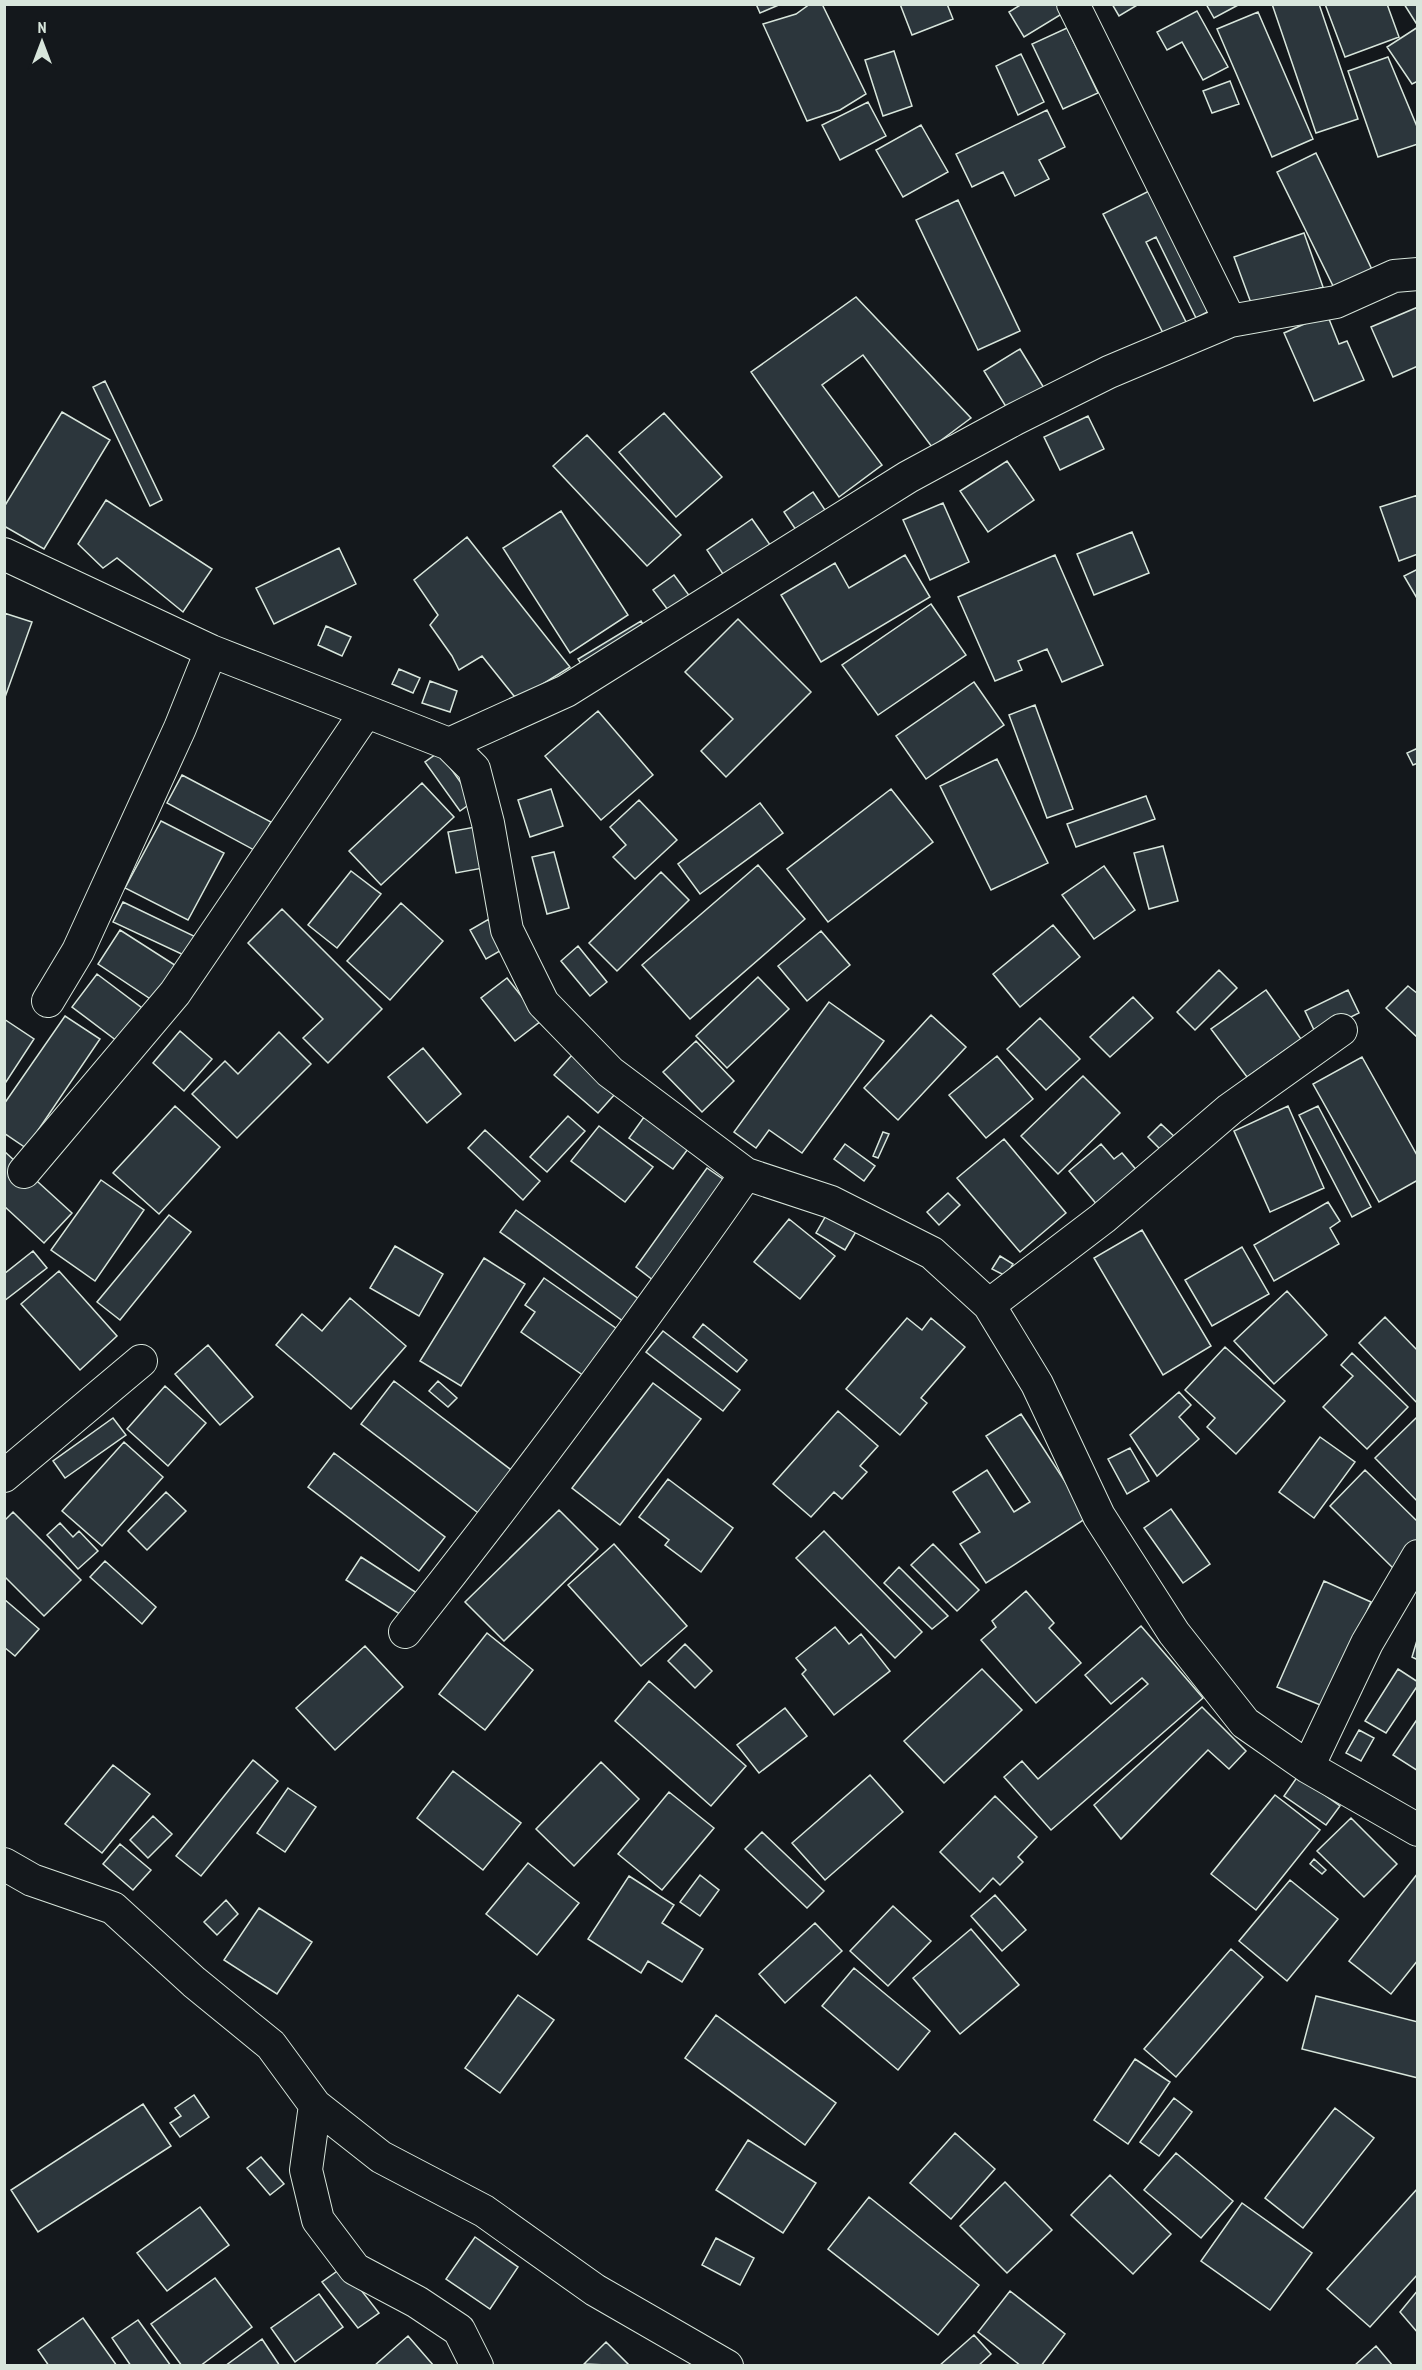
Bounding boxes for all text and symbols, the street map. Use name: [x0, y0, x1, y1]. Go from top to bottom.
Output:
north arrow: [12, 12, 72, 72]
text: N: [38, 17, 46, 37]

